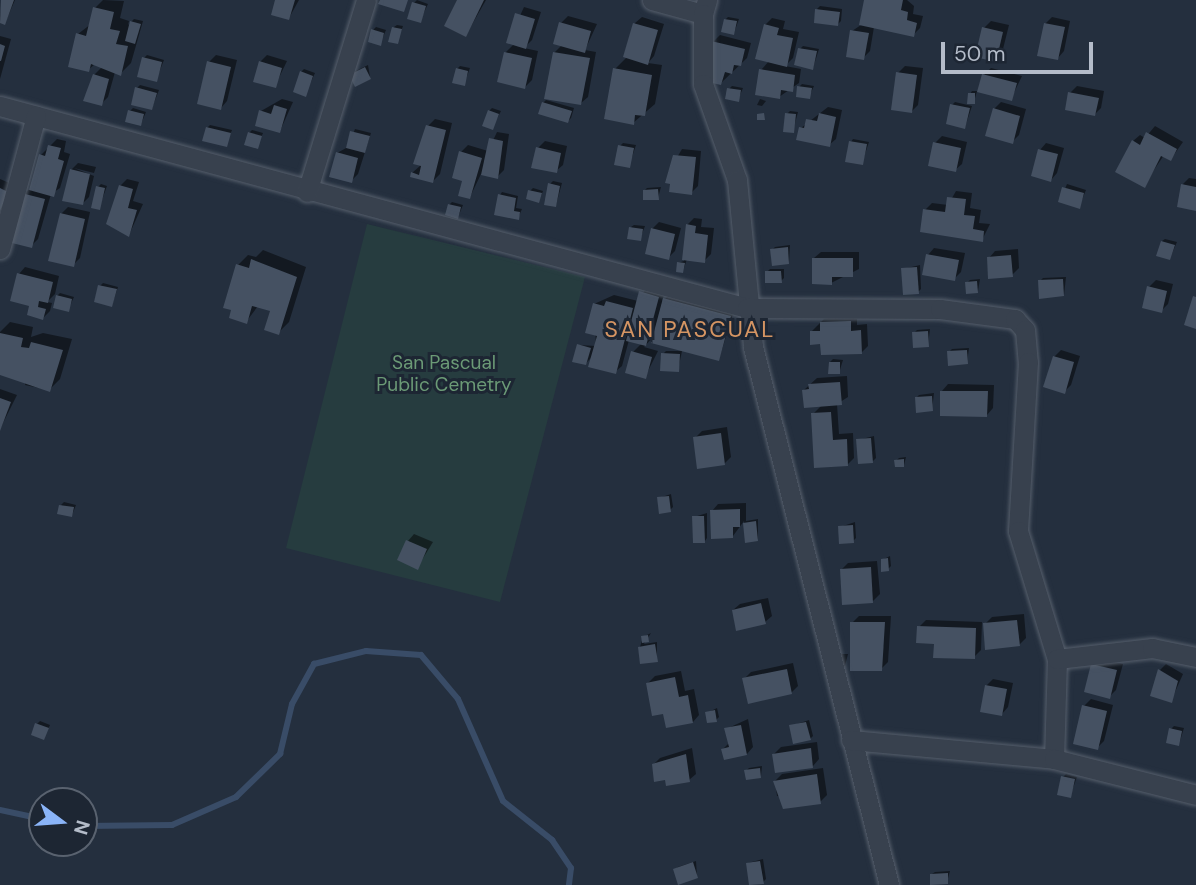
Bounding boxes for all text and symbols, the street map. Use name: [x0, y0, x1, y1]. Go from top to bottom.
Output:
scale bar: [944, 28, 1096, 72]
text: 50 m: [954, 40, 1005, 68]
district label: SAN PASCUAL: [606, 315, 774, 343]
park label: San Pascual Public Cemetry: [376, 352, 512, 396]
north arrow: [28, 787, 98, 857]
text: N: [68, 817, 96, 837]

